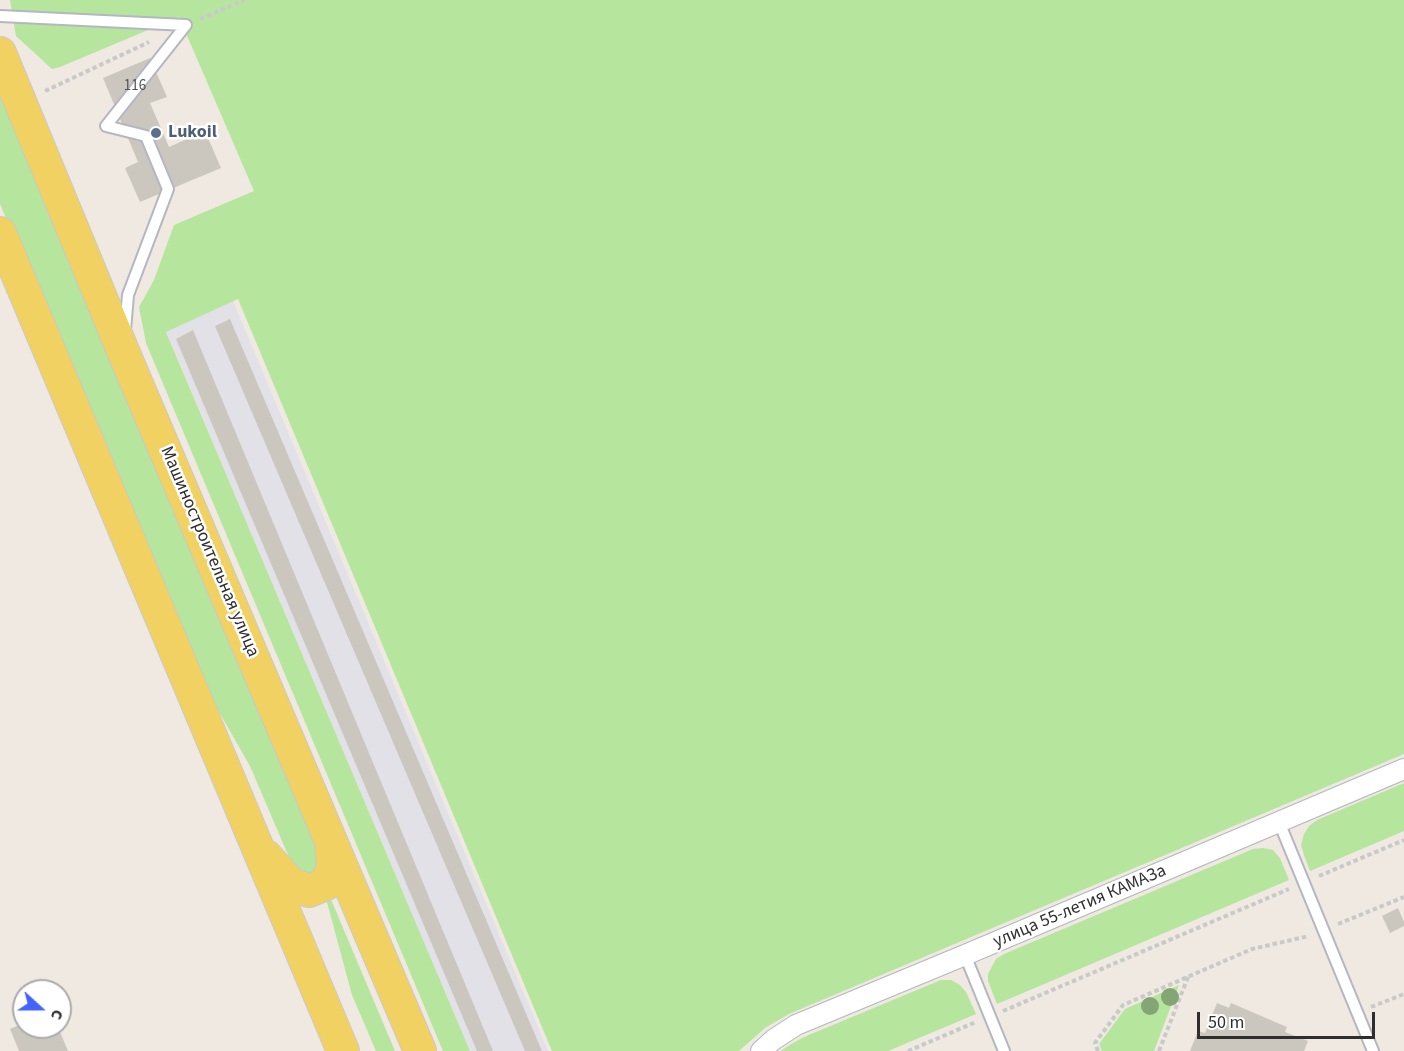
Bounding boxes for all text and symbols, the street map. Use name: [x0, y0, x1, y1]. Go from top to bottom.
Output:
house number: 116: [124, 78, 146, 96]
place label: Lukoil: [168, 122, 217, 144]
marker: Lukoil: [149, 126, 163, 140]
street label: Машиностроительная улица: [155, 444, 263, 660]
street label: улица 55-летия КАМАЗа: [990, 861, 1170, 953]
north arrow: [12, 979, 72, 1039]
scale bar: [1200, 1000, 1378, 1038]
text: С: [45, 1006, 69, 1023]
text: 50 m: [1208, 1010, 1244, 1035]

